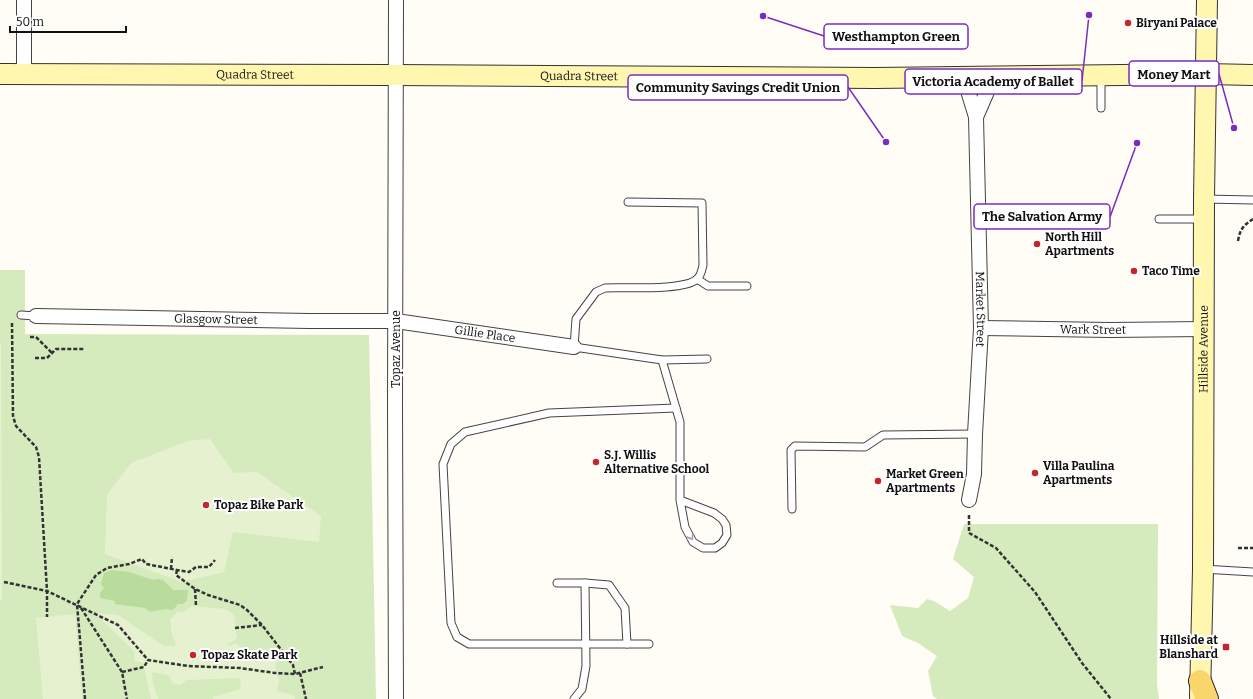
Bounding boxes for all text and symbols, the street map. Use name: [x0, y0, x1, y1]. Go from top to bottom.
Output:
scale bar: [10, 8, 126, 34]
text: 50 m: [16, 15, 45, 29]
place label: Biryani Palace: [1136, 16, 1217, 30]
marker: Biryani Palace: [1123, 18, 1133, 28]
callout: Westhampton Green: [824, 24, 968, 49]
text: Westhampton Green: [832, 29, 961, 44]
callout: Money Mart: [1129, 61, 1219, 86]
text: Money Mart: [1137, 67, 1211, 82]
street label: Quadra Street: [216, 68, 295, 82]
street label: Quadra Street: [540, 69, 619, 83]
callout: Victoria Academy of Ballet: [905, 69, 1082, 94]
text: Victoria Academy of Ballet: [912, 74, 1074, 89]
callout: Community Savings Credit Union: [628, 75, 848, 100]
text: Community Savings Credit Union: [636, 80, 841, 95]
callout: The Salvation Army: [974, 204, 1110, 229]
text: The Salvation Army: [982, 209, 1103, 224]
place label: North Hill Apartments: [1045, 230, 1114, 258]
marker: North Hill Apartments: [1032, 239, 1042, 249]
place label: Taco Time: [1142, 264, 1200, 278]
marker: Taco Time: [1129, 266, 1139, 276]
street label: Market Street: [973, 271, 988, 348]
street label: Hillside Avenue: [1196, 305, 1211, 393]
street label: Topaz Avenue: [389, 310, 403, 388]
street label: Glasgow Street: [174, 312, 259, 327]
street label: Wark Street: [1060, 322, 1127, 337]
street label: Gillie Place: [454, 323, 516, 345]
place label: S.J. Willis Alternative School: [604, 448, 710, 476]
marker: S.J. Willis Alternative School: [591, 457, 601, 467]
place label: Villa Paulina Apartments: [1043, 459, 1115, 487]
place label: Market Green Apartments: [886, 467, 964, 495]
marker: Villa Paulina Apartments: [1030, 468, 1040, 478]
marker: Market Green Apartments: [873, 476, 883, 486]
place label: Topaz Bike Park: [214, 498, 304, 512]
marker: Topaz Bike Park: [201, 500, 211, 510]
one-way arrow: [686, 532, 693, 539]
place label: Hillside at Blanshard: [1159, 633, 1219, 661]
marker: Hillside at Blanshard: [1221, 642, 1231, 652]
place label: Topaz Skate Park: [201, 648, 298, 662]
marker: Topaz Skate Park: [188, 650, 198, 660]

